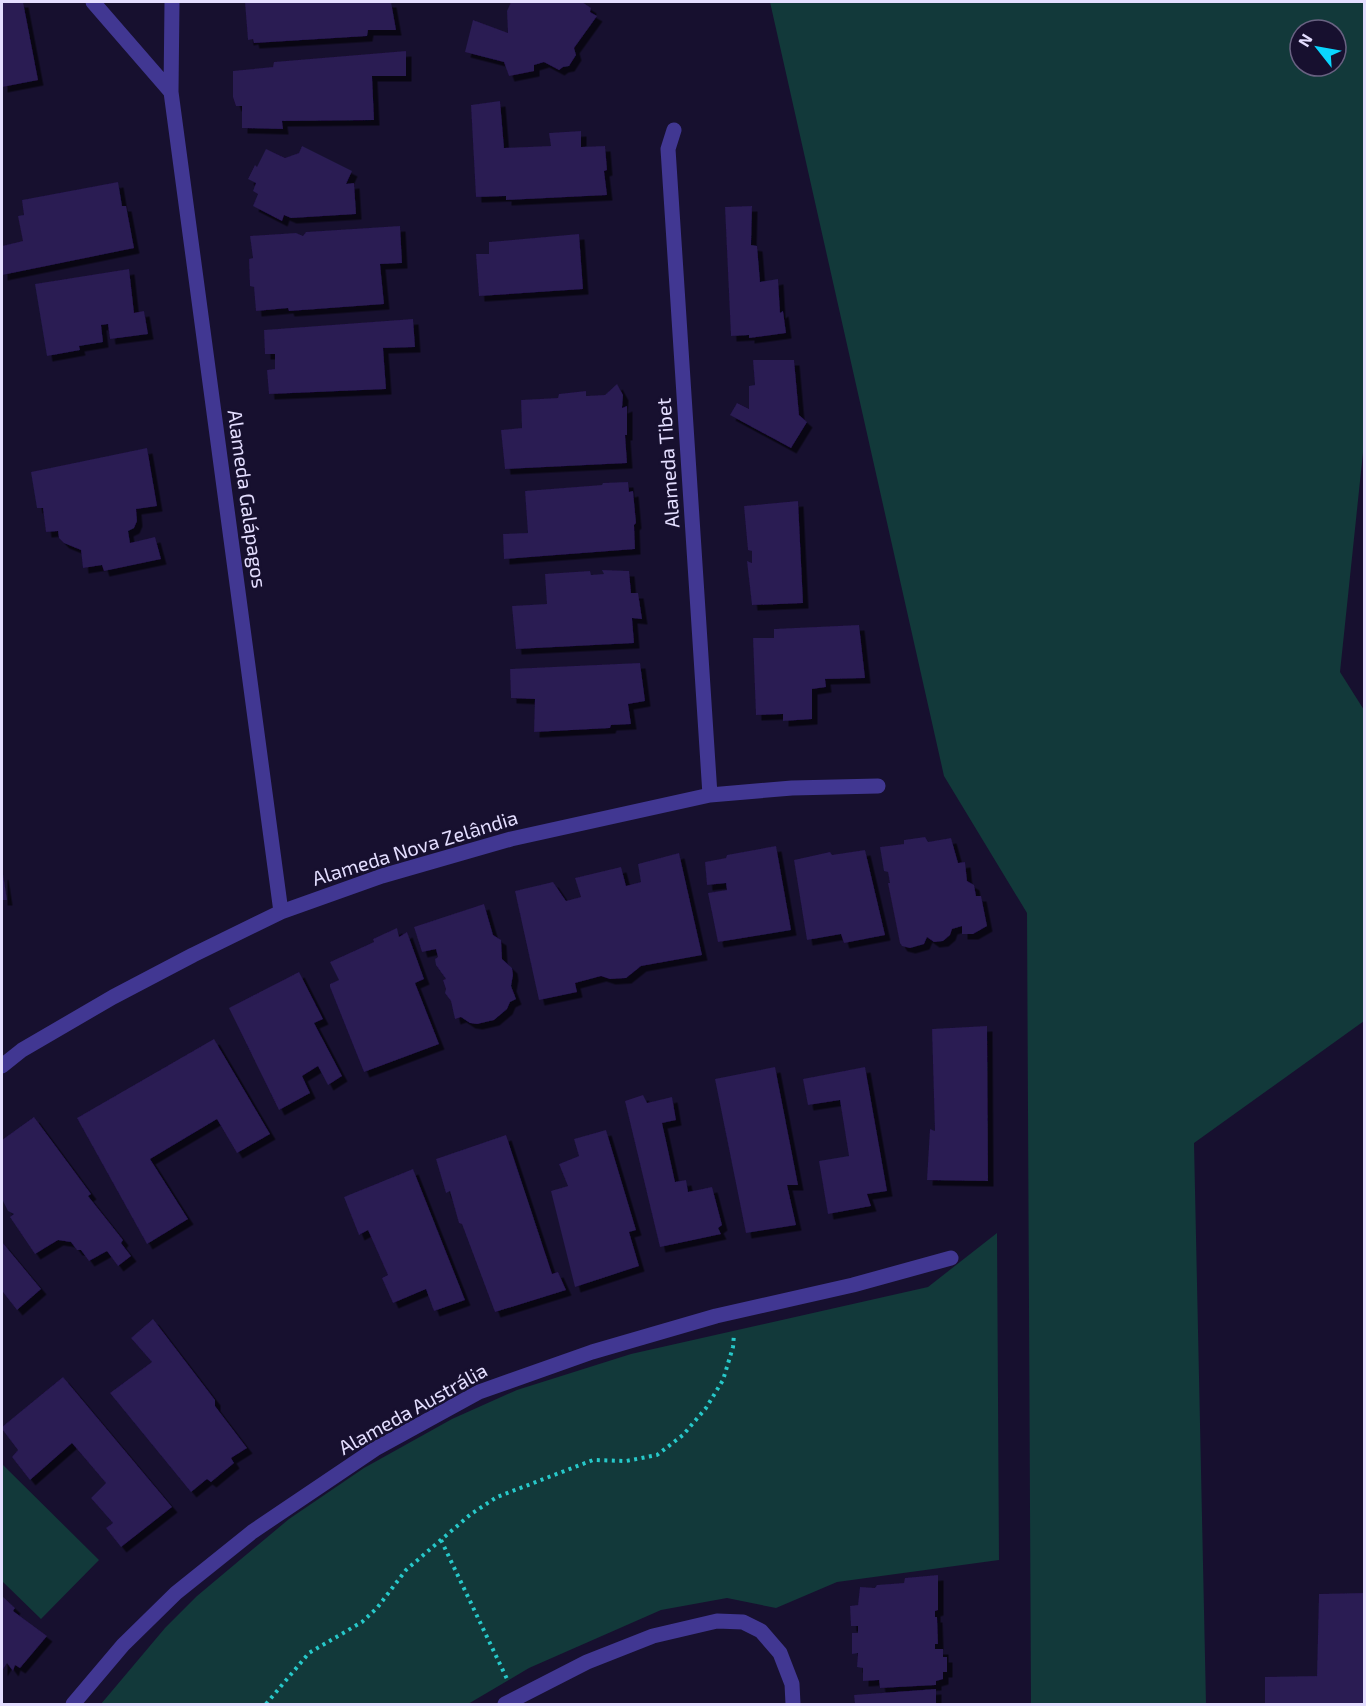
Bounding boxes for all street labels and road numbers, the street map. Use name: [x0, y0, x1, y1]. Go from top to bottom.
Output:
street label: Alameda Tibet: [650, 397, 684, 529]
street label: Alameda Galápagos: [224, 408, 272, 590]
street label: Alameda Nova Zelândia: [309, 804, 520, 890]
street label: Alameda Austrália: [334, 1357, 491, 1459]

